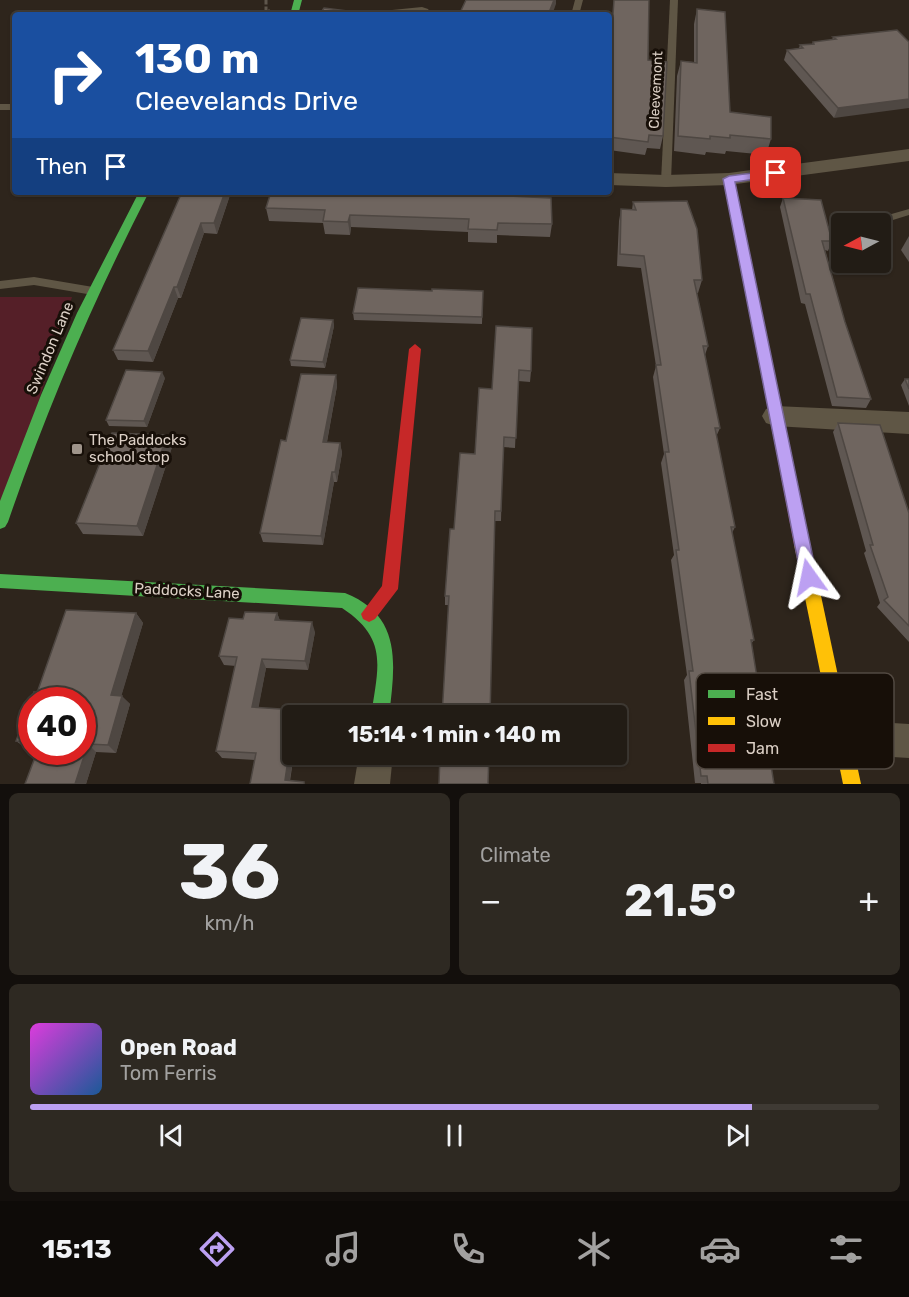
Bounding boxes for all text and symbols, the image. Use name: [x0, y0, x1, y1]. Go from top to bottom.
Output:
text: 130 m: [135, 34, 260, 84]
icon: right: [36, 36, 114, 114]
street label: Cleevemont: [645, 50, 667, 129]
text: Cleevelands Drive: [135, 85, 358, 117]
pin: [750, 147, 801, 198]
icon: arrive: [99, 150, 132, 183]
text: Then: [36, 153, 87, 180]
icon: arrive: [759, 156, 792, 189]
north arrow: [831, 213, 891, 273]
map controls: [831, 213, 891, 273]
street label: Swindon Lane: [22, 299, 78, 397]
place label: The Paddocks school stop: [89, 431, 187, 466]
marker: The Paddocks school stop: [70, 442, 84, 456]
position arrow: [777, 545, 841, 609]
street label: Paddocks Lane: [134, 579, 240, 603]
legend: [696, 673, 894, 769]
text: Fast: [746, 685, 778, 704]
speed limit sign: 40: [18, 687, 96, 765]
text: Slow: [746, 712, 782, 731]
text: 15:14 · 1 min · 140 m: [348, 721, 561, 748]
text: Jam: [746, 739, 779, 758]
text: 36: [178, 825, 281, 918]
text: Climate: [480, 843, 551, 867]
text: 21.5°: [624, 874, 736, 927]
text: −: [480, 881, 501, 920]
text: +: [858, 881, 879, 920]
text: km/h: [205, 911, 254, 935]
text: Open Road: [120, 1034, 237, 1061]
text: Tom Ferris: [120, 1061, 217, 1085]
icon: previous: [155, 1119, 188, 1152]
icon: pause: [438, 1119, 471, 1152]
icon: next: [721, 1119, 754, 1152]
icon: directions: [196, 1228, 238, 1270]
icon: music: [322, 1228, 364, 1270]
icon: phone: [447, 1228, 489, 1270]
icon: climate: [573, 1228, 615, 1270]
icon: car: [699, 1228, 741, 1270]
icon: filters: [825, 1228, 867, 1270]
text: 15:13: [42, 1233, 112, 1265]

